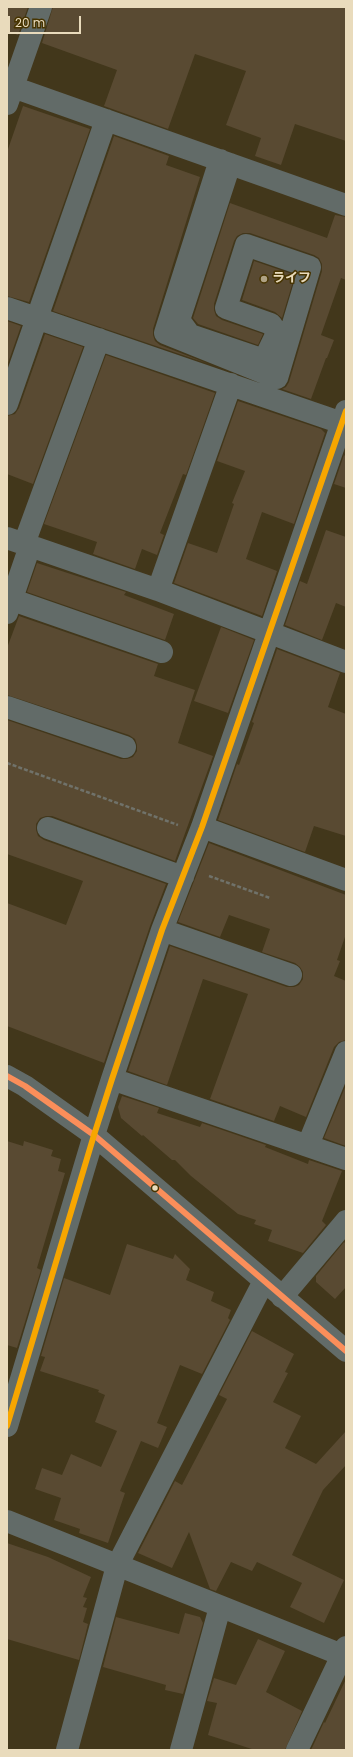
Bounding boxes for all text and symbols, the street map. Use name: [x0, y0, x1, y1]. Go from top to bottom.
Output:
scale bar: [10, 8, 83, 34]
text: 20 m: [15, 14, 45, 31]
place label: ライフ: [272, 271, 311, 287]
marker: ライフ: [259, 274, 269, 284]
unlabelled marker: [150, 1183, 160, 1193]

